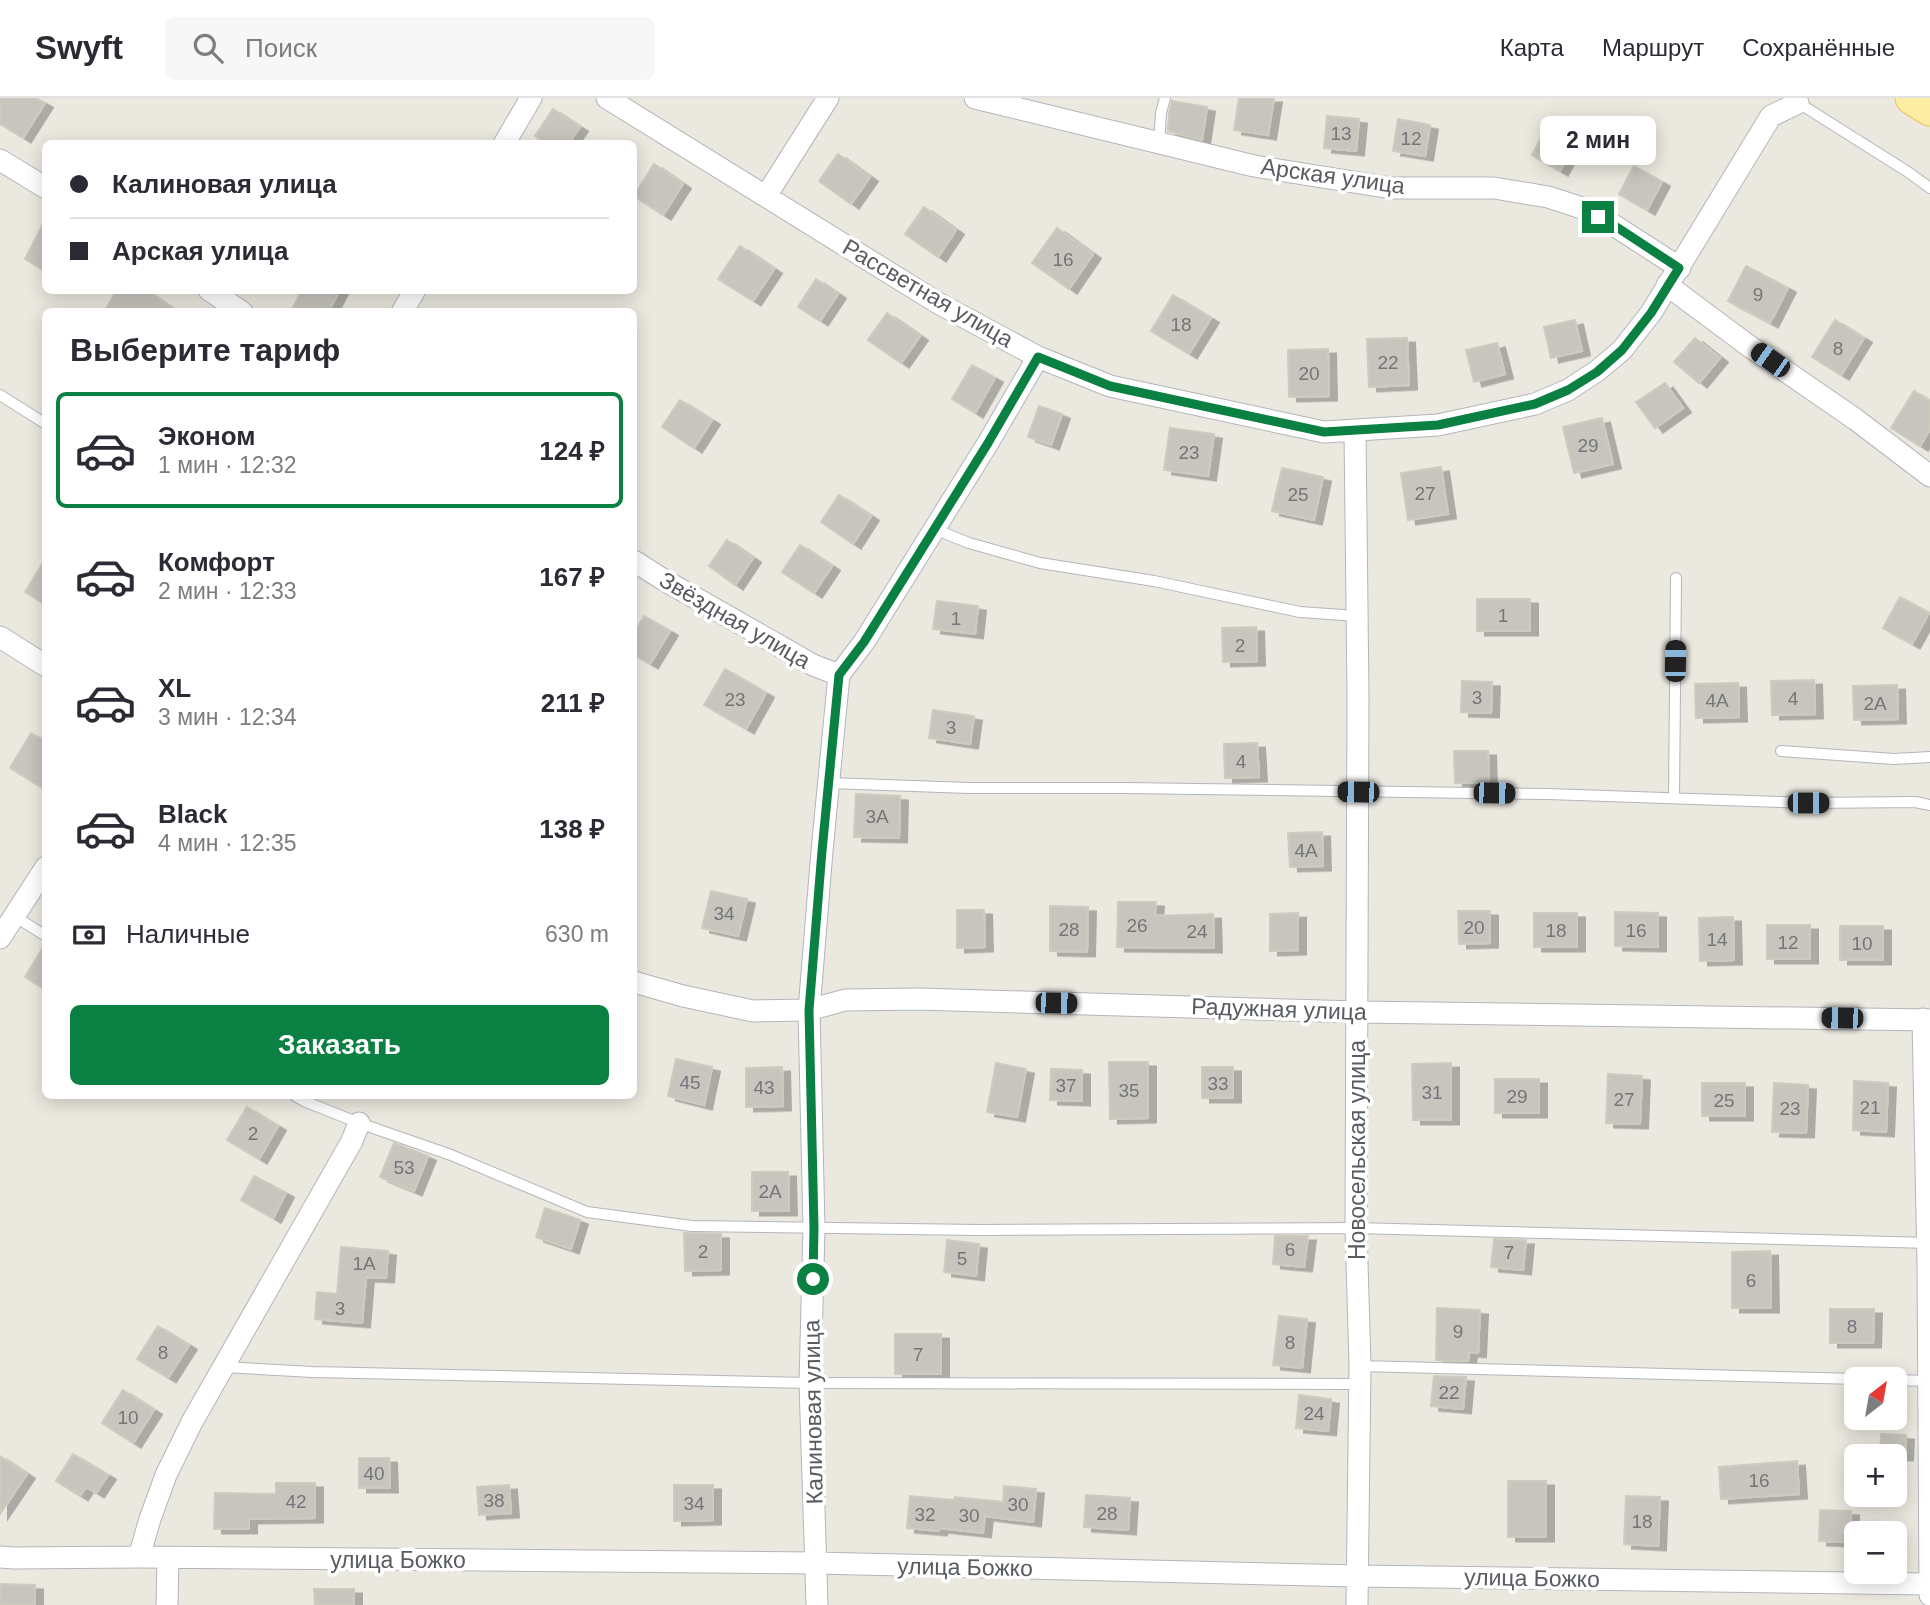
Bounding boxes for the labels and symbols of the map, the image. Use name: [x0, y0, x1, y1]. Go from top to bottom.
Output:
callout: 2 мин: [1540, 116, 1656, 164]
house number: 13: [1330, 123, 1352, 144]
house number: 12: [1400, 128, 1422, 149]
street label: Арская улица: [1259, 153, 1407, 199]
route end: [1582, 201, 1614, 233]
street label: Рассветная улица: [838, 234, 1018, 352]
house number: 16: [1052, 249, 1074, 270]
house number: 9: [1753, 284, 1763, 305]
house number: 18: [1170, 314, 1192, 335]
house number: 8: [1833, 338, 1843, 359]
car: [1747, 339, 1794, 381]
house number: 22: [1377, 352, 1399, 373]
house number: 20: [1298, 363, 1320, 384]
house number: 29: [1577, 435, 1599, 456]
house number: 23: [1178, 442, 1200, 463]
house number: 27: [1414, 483, 1436, 504]
house number: 25: [1287, 484, 1309, 505]
street label: Звёздная улица: [655, 566, 815, 674]
house number: 1: [1498, 605, 1508, 626]
house number: 1: [951, 608, 961, 629]
house number: 2: [1235, 635, 1245, 656]
car: [1665, 640, 1686, 682]
house number: 3: [1472, 687, 1482, 708]
house number: 4: [1788, 688, 1799, 709]
house number: 23: [724, 689, 746, 710]
house number: 4А: [1705, 690, 1729, 711]
house number: 2А: [1863, 693, 1887, 714]
house number: 3: [946, 717, 956, 738]
house number: 4: [1236, 751, 1247, 772]
car: [1337, 781, 1380, 803]
car: [1473, 782, 1516, 804]
car: [1788, 793, 1830, 814]
house number: 3А: [865, 806, 889, 827]
house number: 4А: [1294, 840, 1318, 861]
house number: 34: [713, 903, 735, 924]
house number: 26: [1126, 915, 1148, 936]
house number: 20: [1463, 917, 1485, 938]
house number: 28: [1058, 919, 1080, 940]
house number: 18: [1545, 920, 1567, 941]
house number: 16: [1625, 920, 1647, 941]
house number: 24: [1186, 921, 1208, 942]
house number: 14: [1706, 929, 1728, 950]
house number: 12: [1777, 932, 1799, 953]
house number: 10: [1851, 933, 1873, 954]
car: [1035, 992, 1078, 1014]
street label: Радужная улица: [1191, 993, 1367, 1025]
car: [1821, 1007, 1864, 1029]
street label: Новосельская улица: [1344, 1040, 1370, 1260]
house number: 45: [679, 1072, 701, 1093]
house number: 33: [1207, 1073, 1229, 1094]
house number: 37: [1055, 1075, 1077, 1096]
house number: 43: [753, 1077, 775, 1098]
house number: 35: [1118, 1080, 1140, 1101]
house number: 31: [1421, 1082, 1443, 1103]
house number: 29: [1506, 1086, 1528, 1107]
house number: 27: [1613, 1089, 1635, 1110]
house number: 25: [1713, 1090, 1735, 1111]
house number: 21: [1859, 1097, 1881, 1118]
house number: 23: [1779, 1098, 1801, 1119]
house number: 2: [248, 1123, 258, 1144]
house number: 53: [393, 1157, 415, 1178]
house number: 2А: [758, 1181, 782, 1202]
house number: 6: [1285, 1239, 1295, 1260]
house number: 2: [698, 1241, 708, 1262]
house number: 7: [1504, 1242, 1514, 1263]
house number: 5: [957, 1248, 967, 1269]
house number: 1А: [352, 1253, 376, 1274]
route start: [797, 1263, 829, 1295]
house number: 6: [1746, 1270, 1756, 1291]
house number: 3: [335, 1298, 345, 1319]
house number: 8: [1847, 1316, 1857, 1337]
street label: Калиновая улица: [798, 1319, 828, 1505]
house number: 9: [1453, 1321, 1463, 1342]
house number: 8: [1285, 1332, 1295, 1353]
house number: 8: [158, 1342, 168, 1363]
house number: 7: [913, 1344, 923, 1365]
north arrow: [1844, 1367, 1908, 1430]
house number: 22: [1438, 1382, 1460, 1403]
house number: 24: [1303, 1403, 1325, 1424]
house number: 10: [117, 1407, 139, 1428]
house number: 40: [363, 1463, 385, 1484]
house number: 16: [1748, 1470, 1770, 1491]
house number: 38: [483, 1490, 505, 1511]
house number: 42: [285, 1491, 307, 1512]
house number: 34: [683, 1493, 705, 1514]
house number: 30: [1007, 1494, 1029, 1515]
house number: 28: [1096, 1503, 1118, 1524]
house number: 32: [914, 1504, 936, 1525]
house number: 30: [958, 1505, 980, 1526]
house number: 18: [1631, 1511, 1653, 1532]
street label: улица Божко: [330, 1547, 466, 1573]
street label: улица Божко: [897, 1553, 1033, 1581]
street label: улица Божко: [1464, 1564, 1600, 1592]

